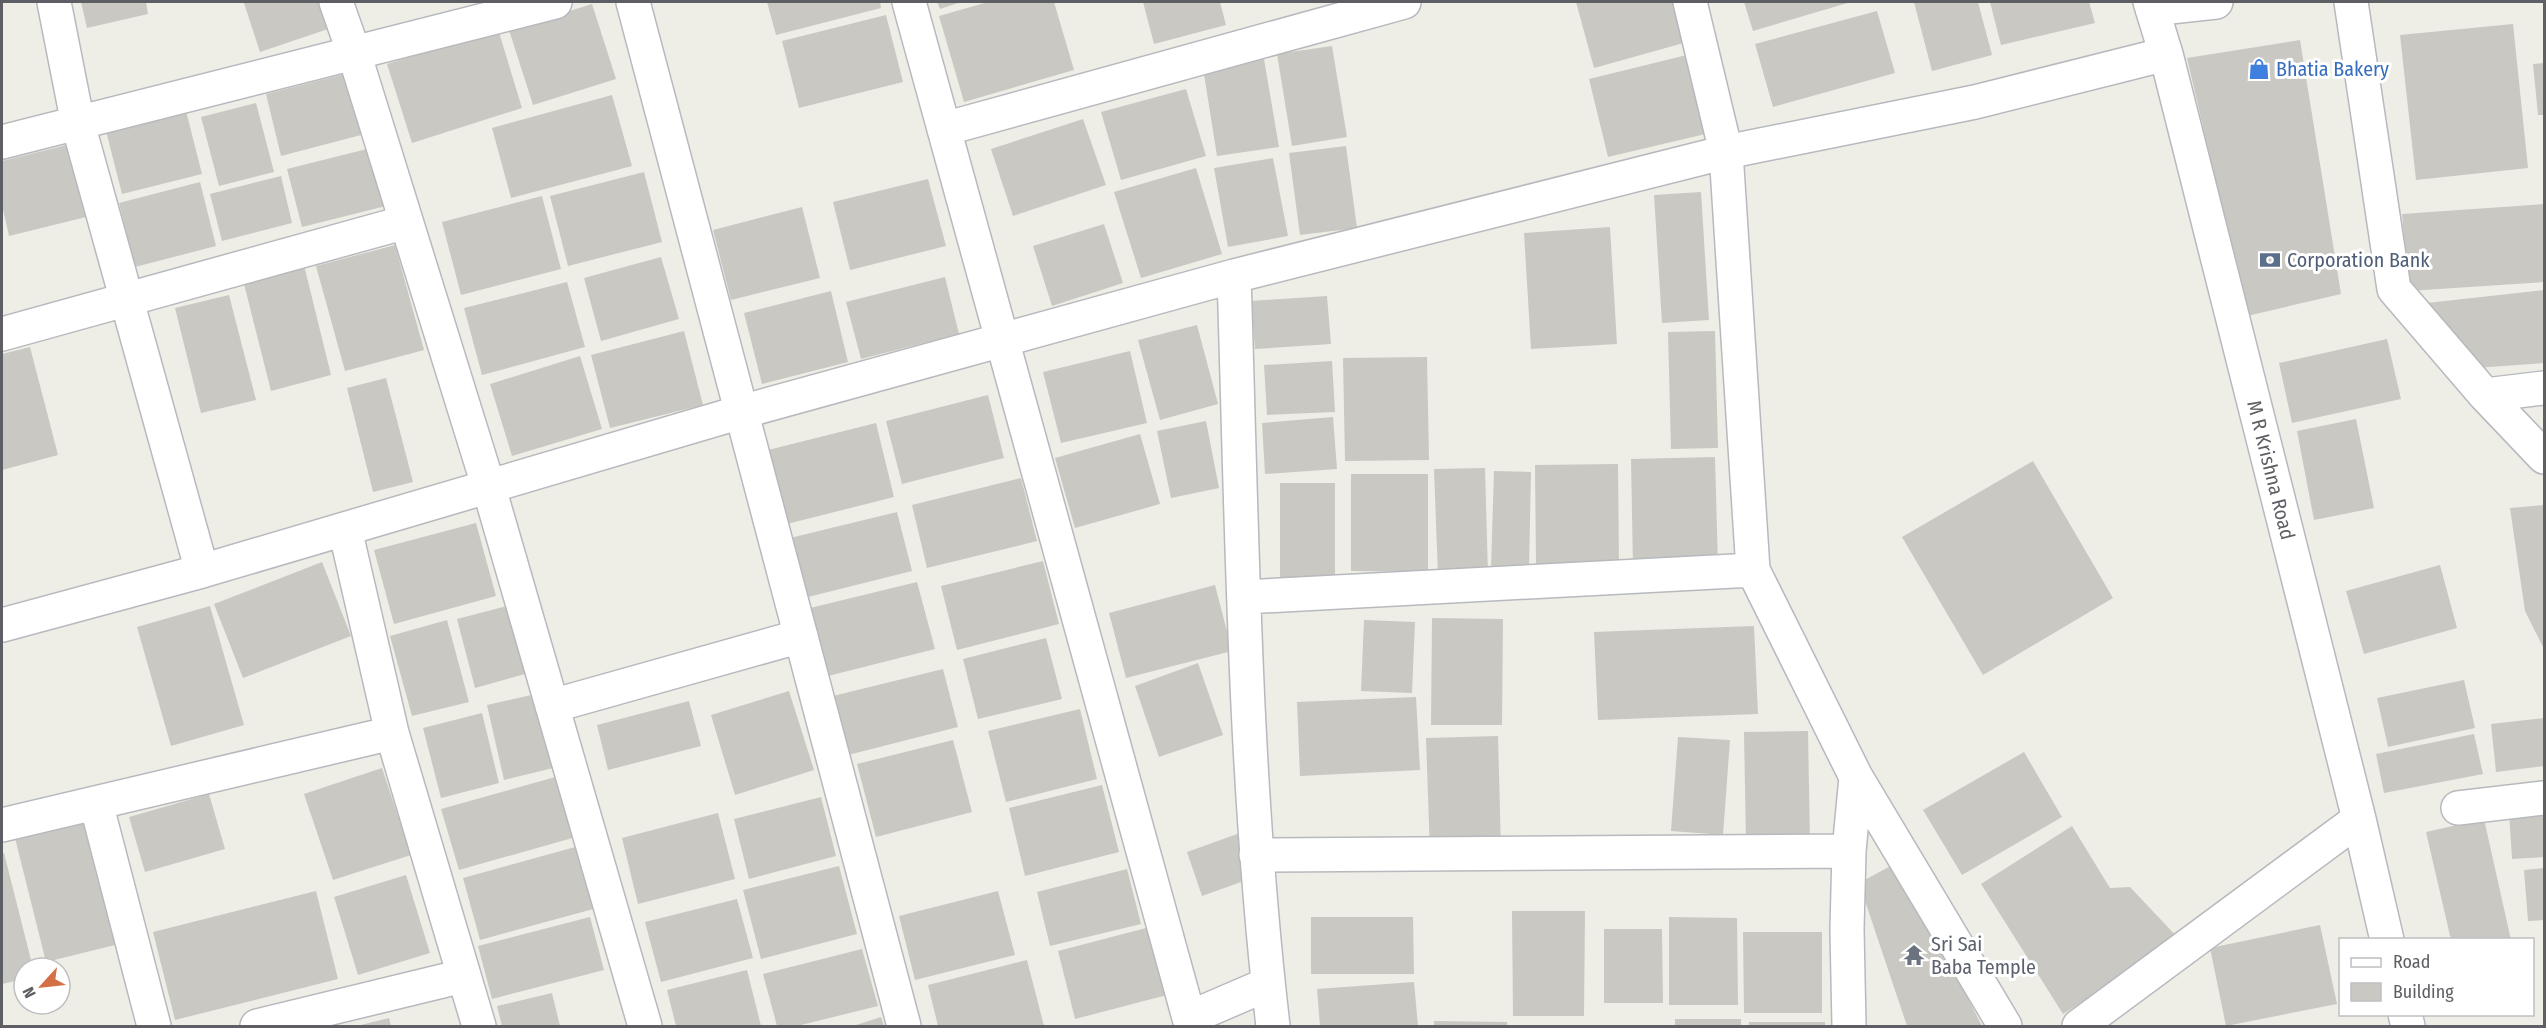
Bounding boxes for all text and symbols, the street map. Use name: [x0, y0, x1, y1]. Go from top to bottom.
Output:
shop icon: Bhatia Bakery: [2247, 57, 2271, 81]
place label: Bhatia Bakery: [2276, 57, 2389, 81]
bank icon: Corporation Bank: [2258, 248, 2282, 272]
place label: Corporation Bank: [2287, 248, 2430, 272]
street label: M R Krishna Road: [2242, 398, 2300, 542]
place label: Sri Sai Baba Temple: [1931, 932, 2036, 979]
legend: [2339, 938, 2534, 1016]
temple icon: Sri Sai Baba Temple: [1902, 943, 1926, 967]
text: Road: [2393, 951, 2430, 973]
north arrow: [12, 956, 72, 1016]
text: Building: [2393, 981, 2454, 1003]
text: N: [18, 984, 40, 1001]

